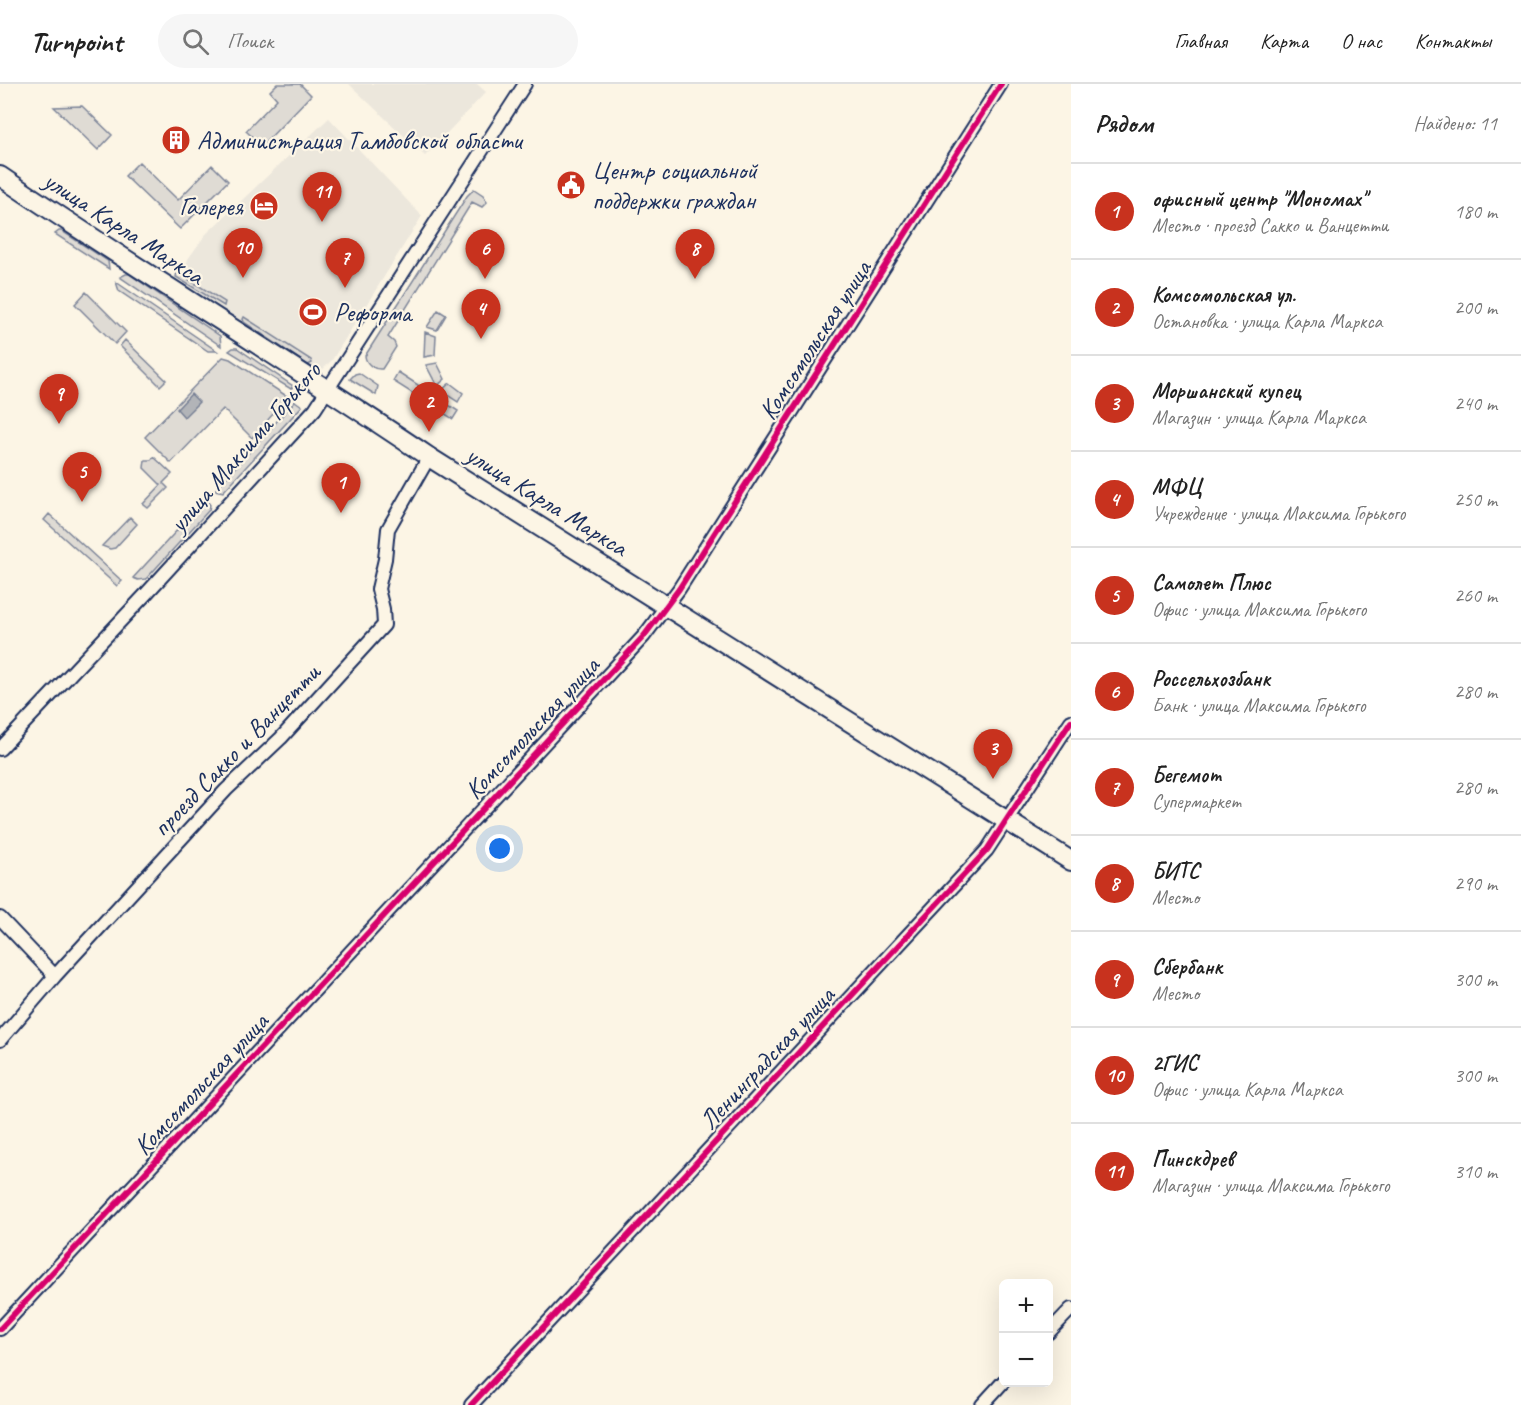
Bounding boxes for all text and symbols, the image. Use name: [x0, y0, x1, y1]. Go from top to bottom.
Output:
search box: [158, 14, 578, 68]
text: Turnpoint: [30, 24, 122, 59]
icon: search: [179, 25, 212, 58]
text: Поиск: [227, 27, 273, 55]
text: Главная: [1174, 28, 1227, 54]
text: Карта: [1260, 28, 1308, 54]
text: О нас: [1341, 28, 1382, 54]
text: Контакты: [1415, 28, 1491, 54]
text: Рядом: [1095, 107, 1153, 140]
text: Найдено: 11: [1413, 111, 1497, 136]
building icon: Администрация Тамбовской области: [160, 124, 192, 156]
place label: Администрация Тамбовской области: [197, 124, 524, 157]
place label: Центр социальной поддержки граждан: [592, 154, 759, 217]
street label: улица Карла Маркса: [36, 163, 212, 293]
public building icon: Центр социальной поддержки граждан: [555, 169, 587, 201]
pin: 11: [302, 172, 342, 222]
text: офисный центр "Мономах": [1152, 185, 1366, 213]
place label: Галерея: [179, 190, 245, 223]
hotel icon: Галерея: [248, 190, 280, 222]
text: 1: [1110, 199, 1119, 224]
text: 180 m: [1454, 199, 1497, 224]
text: Место · проезд Сакко и Ванцетти: [1152, 213, 1388, 238]
pin: 10: [224, 228, 262, 278]
pin: 6: [466, 230, 504, 279]
pin: 8: [676, 230, 714, 279]
pin: 7: [326, 238, 364, 288]
street label: Комсомольская улица: [751, 253, 880, 426]
text: Комсомольская ул.: [1152, 281, 1296, 309]
pin: 4: [462, 290, 500, 339]
text: 2: [1110, 295, 1119, 320]
text: 200 m: [1454, 295, 1497, 320]
sports icon: Реформа: [297, 296, 329, 328]
place label: Реформа: [334, 296, 414, 329]
text: Остановка · улица Карла Маркса: [1152, 309, 1382, 334]
street label: улица Максима Горького: [161, 353, 329, 541]
pin: 9: [40, 374, 78, 424]
text: Моршанский купец: [1152, 377, 1301, 405]
pin: 2: [410, 382, 448, 432]
text: 3: [1110, 391, 1119, 416]
text: 240 m: [1454, 391, 1497, 416]
text: Магазин · улица Карла Маркса: [1152, 405, 1366, 430]
street label: улица Карла Маркса: [458, 437, 635, 565]
pin: 5: [62, 452, 101, 502]
pin: 1: [322, 464, 360, 513]
text: МФЦ: [1152, 473, 1202, 501]
text: 4: [1110, 487, 1119, 512]
text: 250 m: [1454, 487, 1497, 512]
text: Учреждение · улица Максима Горького: [1152, 501, 1405, 526]
text: Самолет Плюс: [1152, 569, 1271, 597]
text: 5: [1110, 583, 1119, 608]
text: 260 m: [1454, 583, 1497, 608]
text: Офис · улица Максима Горького: [1152, 597, 1366, 622]
street label: Комсомольская улица: [457, 649, 608, 806]
street label: проезд Сакко и Ванцетти: [145, 655, 328, 844]
text: Россельхозбанк: [1152, 665, 1270, 693]
text: 6: [1110, 679, 1119, 704]
text: 280 m: [1454, 679, 1497, 704]
text: Банк · улица Максима Горького: [1152, 693, 1366, 718]
pin: 3: [974, 730, 1012, 779]
text: Бегемот: [1152, 761, 1222, 789]
text: 7: [1110, 775, 1119, 800]
text: 280 m: [1454, 775, 1497, 800]
text: Супермаркет: [1152, 789, 1241, 814]
your location: [485, 834, 514, 863]
text: БИТС: [1152, 857, 1200, 885]
text: 8: [1110, 871, 1119, 896]
text: 290 m: [1454, 871, 1497, 896]
text: Место: [1152, 885, 1199, 910]
text: Сбербанк: [1152, 953, 1222, 981]
text: 9: [1110, 967, 1119, 992]
text: 300 m: [1454, 967, 1497, 992]
street label: Ленинградская улица: [692, 978, 843, 1137]
text: Место: [1152, 981, 1199, 1006]
street label: Комсомольская улица: [126, 1005, 277, 1162]
text: 2ГИС: [1152, 1049, 1198, 1077]
text: 10: [1106, 1063, 1124, 1088]
text: 300 m: [1454, 1063, 1497, 1088]
text: Офис · улица Карла Маркса: [1152, 1077, 1343, 1102]
text: Пинскдрев: [1152, 1145, 1234, 1173]
text: 11: [1106, 1159, 1124, 1184]
text: 310 m: [1454, 1159, 1497, 1184]
text: Магазин · улица Максима Горького: [1152, 1173, 1389, 1198]
map controls: [999, 1279, 1053, 1387]
button: +: [999, 1279, 1053, 1333]
button: −: [999, 1333, 1053, 1387]

